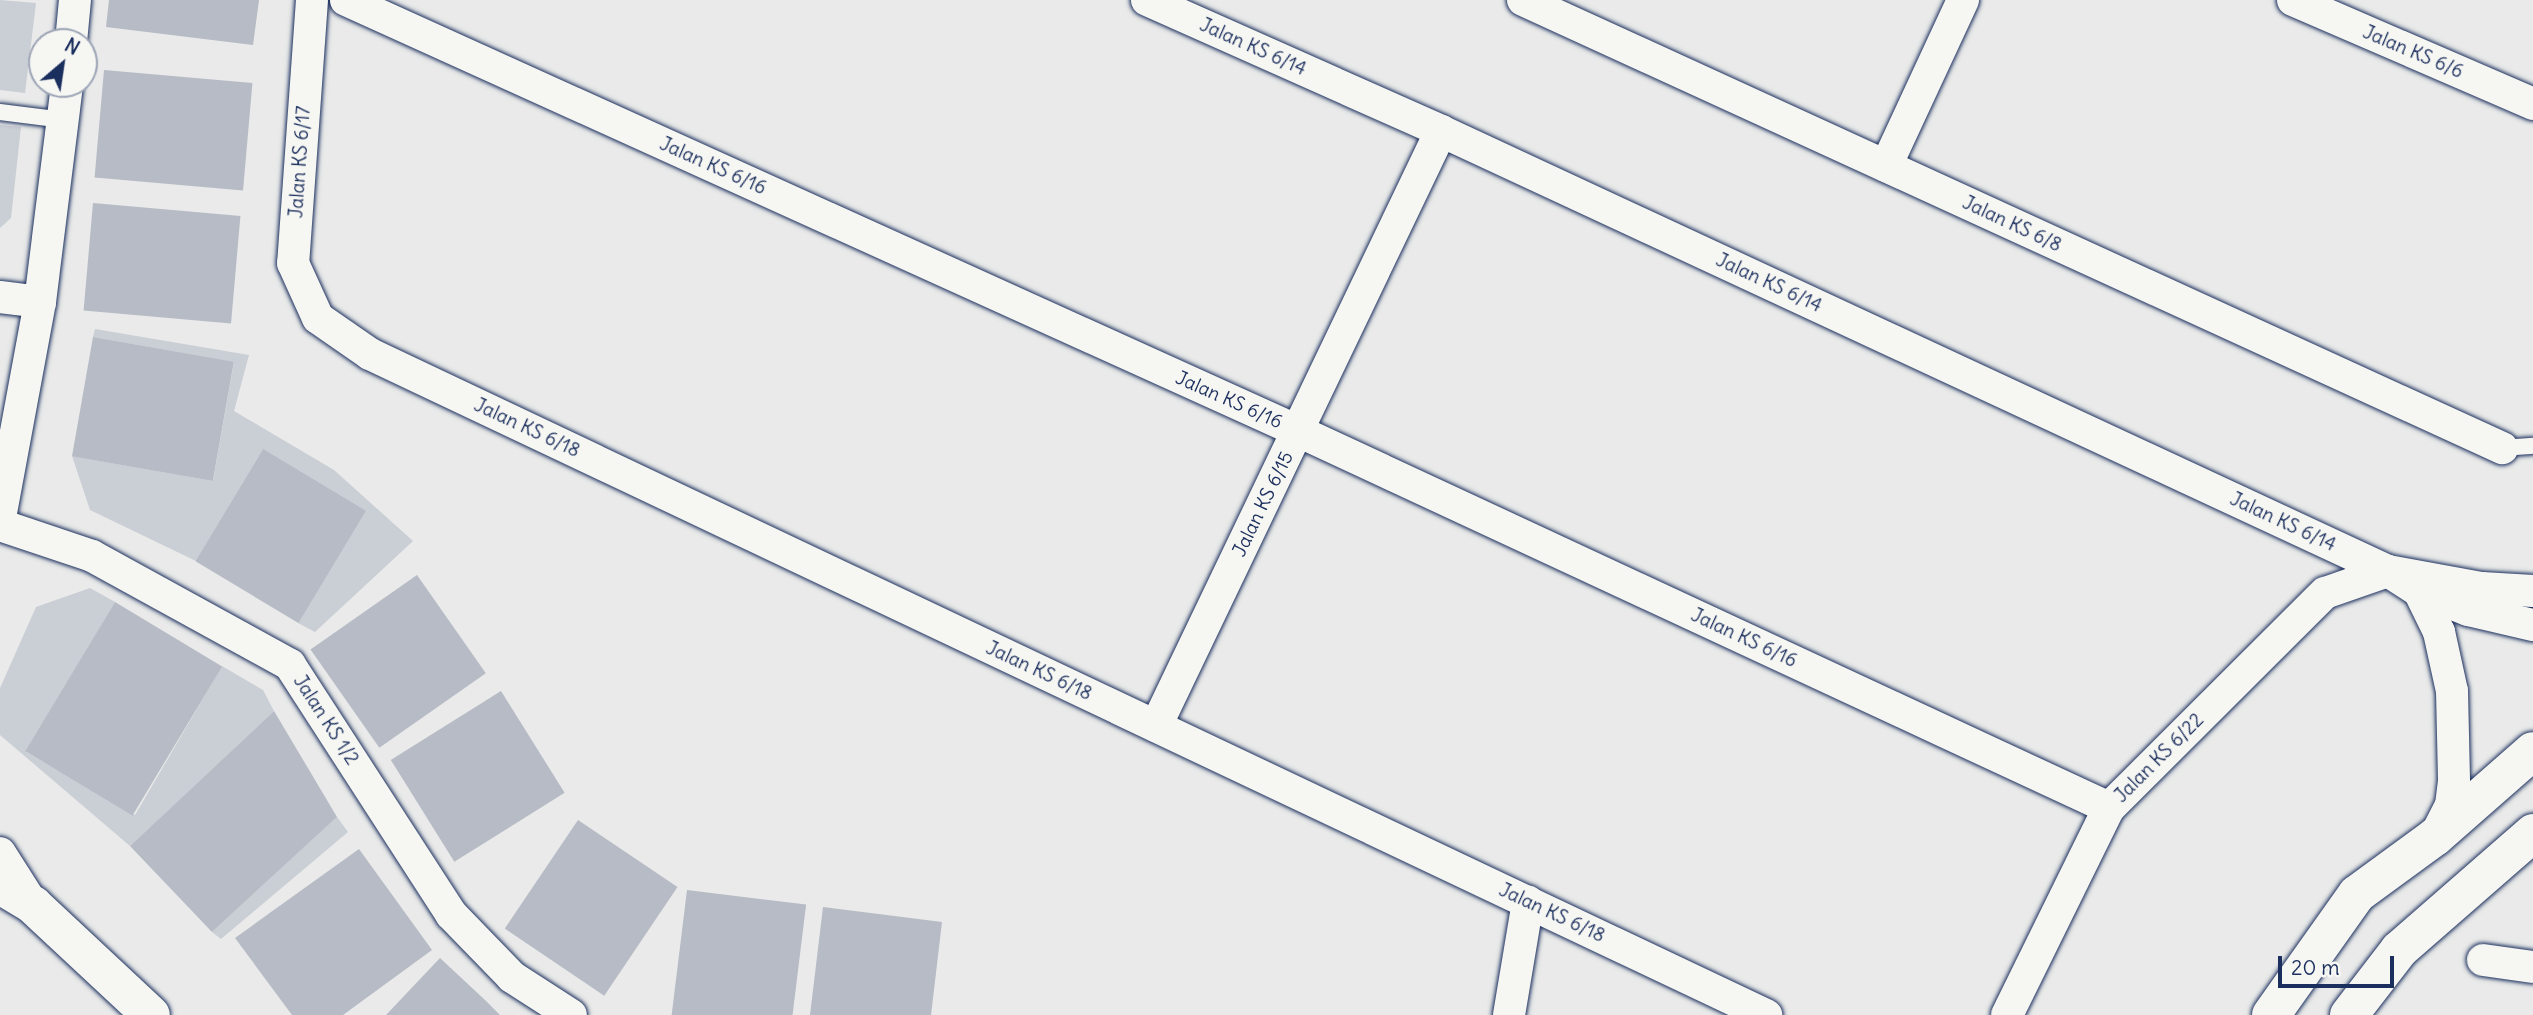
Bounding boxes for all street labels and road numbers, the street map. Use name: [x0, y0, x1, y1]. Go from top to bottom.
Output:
street label: Jalan KS 6/14: [1196, 13, 1310, 81]
street label: Jalan KS 6/6: [2359, 21, 2467, 83]
street label: Jalan KS 6/17: [285, 105, 315, 219]
street label: Jalan KS 6/16: [656, 132, 770, 200]
street label: Jalan KS 6/8: [1959, 191, 2065, 257]
street label: Jalan KS 6/14: [1712, 249, 1826, 317]
street label: Jalan KS 6/16: [1172, 366, 1286, 434]
street label: Jalan KS 6/18: [470, 394, 584, 462]
street label: Jalan KS 6/15: [1228, 448, 1298, 560]
street label: Jalan KS 6/14: [2226, 488, 2340, 556]
street label: Jalan KS 6/16: [1687, 604, 1801, 672]
street label: Jalan KS 6/18: [982, 637, 1096, 705]
street label: Jalan KS 1/2: [288, 671, 364, 769]
street label: Jalan KS 6/22: [2110, 709, 2208, 807]
street label: Jalan KS 6/18: [1495, 879, 1609, 947]

